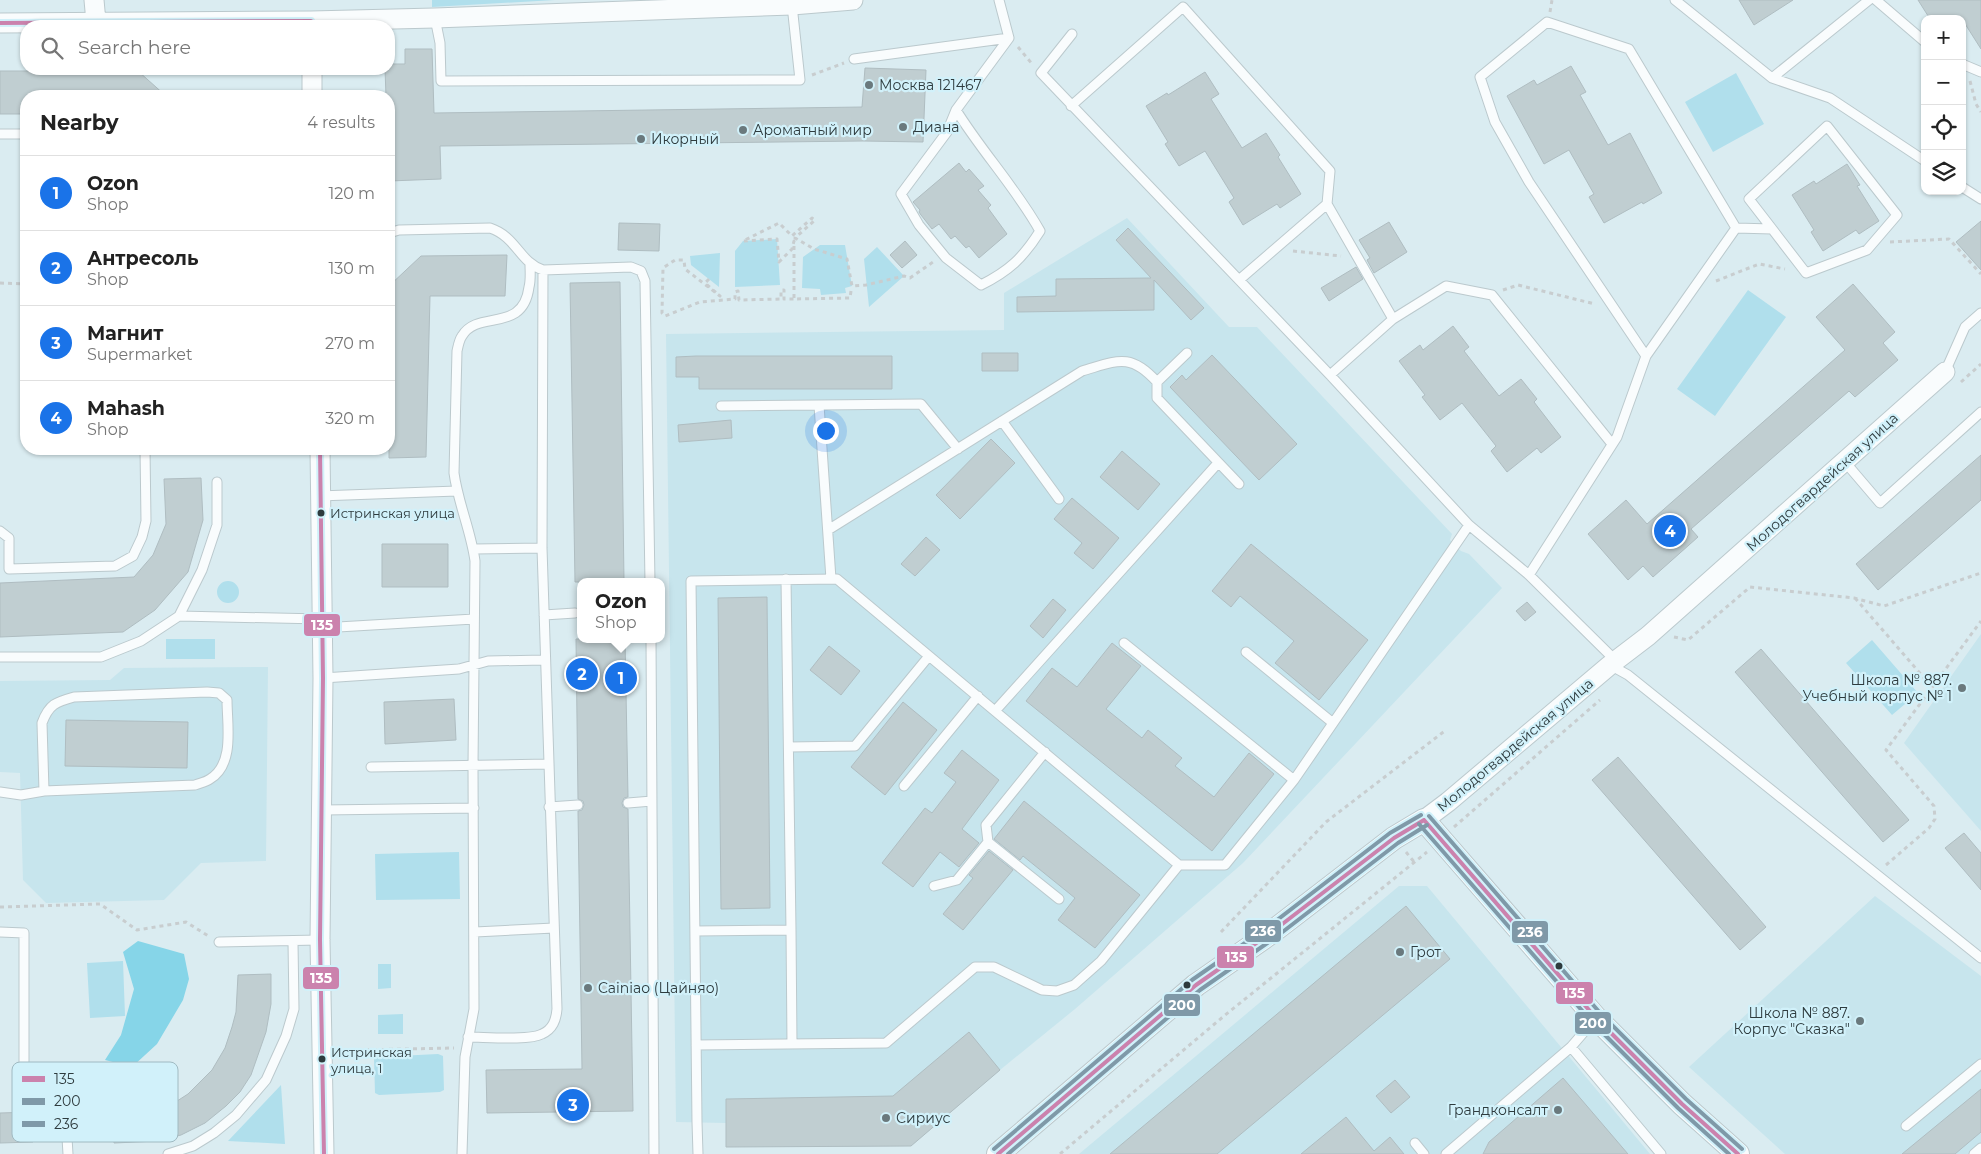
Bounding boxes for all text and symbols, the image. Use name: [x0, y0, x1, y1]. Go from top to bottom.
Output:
map controls: [1921, 15, 1966, 195]
button: +: [1921, 15, 1966, 60]
search box: [20, 20, 395, 75]
icon: search: [38, 34, 66, 62]
text: Search here: [78, 36, 191, 59]
button: −: [1921, 60, 1966, 105]
place label: Москва 121467: [879, 76, 982, 94]
marker: Москва 121467: [863, 79, 875, 91]
button: locate: [1921, 105, 1966, 150]
text: Nearby: [40, 110, 119, 135]
text: 4 results: [307, 113, 375, 132]
place label: Диана: [913, 118, 960, 136]
place label: Ароматный мир: [753, 121, 872, 139]
marker: Диана: [897, 121, 909, 133]
marker: Ароматный мир: [737, 124, 749, 136]
place label: Икорный: [651, 130, 719, 148]
marker: Икорный: [635, 133, 647, 145]
button: layers: [1921, 150, 1966, 195]
text: Ozon: [87, 172, 139, 195]
text: 1: [53, 184, 59, 203]
text: 120 m: [328, 184, 375, 203]
text: Shop: [87, 195, 129, 214]
text: Антресоль: [87, 247, 198, 270]
text: 2: [51, 259, 61, 278]
text: 130 m: [328, 259, 375, 278]
text: Shop: [87, 270, 129, 289]
text: Магнит: [87, 322, 163, 345]
text: 3: [51, 334, 61, 353]
text: 270 m: [325, 334, 375, 353]
text: Supermarket: [87, 345, 193, 364]
text: Mahash: [87, 397, 165, 420]
text: 4: [50, 409, 62, 428]
text: 320 m: [325, 409, 375, 428]
street label: Молодогвардейская улица: [1742, 409, 1902, 555]
your location: [813, 418, 839, 444]
text: Shop: [87, 420, 129, 439]
place label: Истринская улица: [330, 505, 455, 521]
marker: Истринская улица: [316, 508, 326, 518]
pin: 4: [1654, 512, 1686, 550]
popup: [577, 578, 665, 643]
text: Ozon: [595, 590, 647, 613]
line badge: 135: [303, 613, 341, 637]
text: Shop: [595, 613, 637, 632]
text: 135: [311, 616, 333, 634]
pin: 2: [566, 655, 598, 693]
pin: 1: [605, 659, 637, 697]
place label: Школа № 887. Учебный корпус № 1: [1802, 671, 1952, 705]
street label: Молодогвардейская улица: [1433, 674, 1597, 816]
marker: Школа № 887. Учебный корпус № 1: [1956, 682, 1968, 694]
line badge: 236: [1244, 919, 1282, 943]
line badge: 236: [1511, 920, 1549, 944]
text: 236: [1250, 922, 1276, 940]
text: 236: [1517, 923, 1543, 941]
place label: Грот: [1410, 943, 1442, 961]
line badge: 135: [1216, 945, 1255, 969]
marker: Грот: [1394, 946, 1406, 958]
text: 135: [1225, 948, 1247, 966]
unlabelled marker: [1554, 961, 1564, 971]
line badge: 135: [302, 966, 340, 990]
text: 135: [310, 969, 332, 987]
place label: Cainiao (Цайняо): [598, 979, 719, 997]
unlabelled marker: [1182, 980, 1192, 990]
line badge: 135: [1555, 981, 1594, 1005]
marker: Cainiao (Цайняо): [582, 982, 594, 994]
text: 135: [1563, 984, 1585, 1002]
line badge: 200: [1163, 993, 1201, 1017]
text: 200: [1168, 996, 1196, 1014]
place label: Школа № 887. Корпус "Сказка": [1733, 1004, 1850, 1038]
line badge: 200: [1574, 1011, 1612, 1035]
text: 200: [1579, 1014, 1607, 1032]
marker: Школа № 887. Корпус "Сказка": [1854, 1015, 1866, 1027]
place label: Истринская улица, 1: [330, 1044, 412, 1076]
marker: Истринская улица, 1: [317, 1054, 327, 1064]
legend: [12, 1062, 178, 1142]
text: 135: [54, 1070, 75, 1088]
pin: 3: [557, 1086, 589, 1124]
text: 200: [54, 1092, 80, 1110]
place label: Грандконсалт: [1448, 1101, 1548, 1119]
marker: Грандконсалт: [1552, 1104, 1564, 1116]
place label: Сириус: [896, 1109, 950, 1127]
marker: Сириус: [880, 1112, 892, 1124]
text: 236: [54, 1115, 79, 1133]

